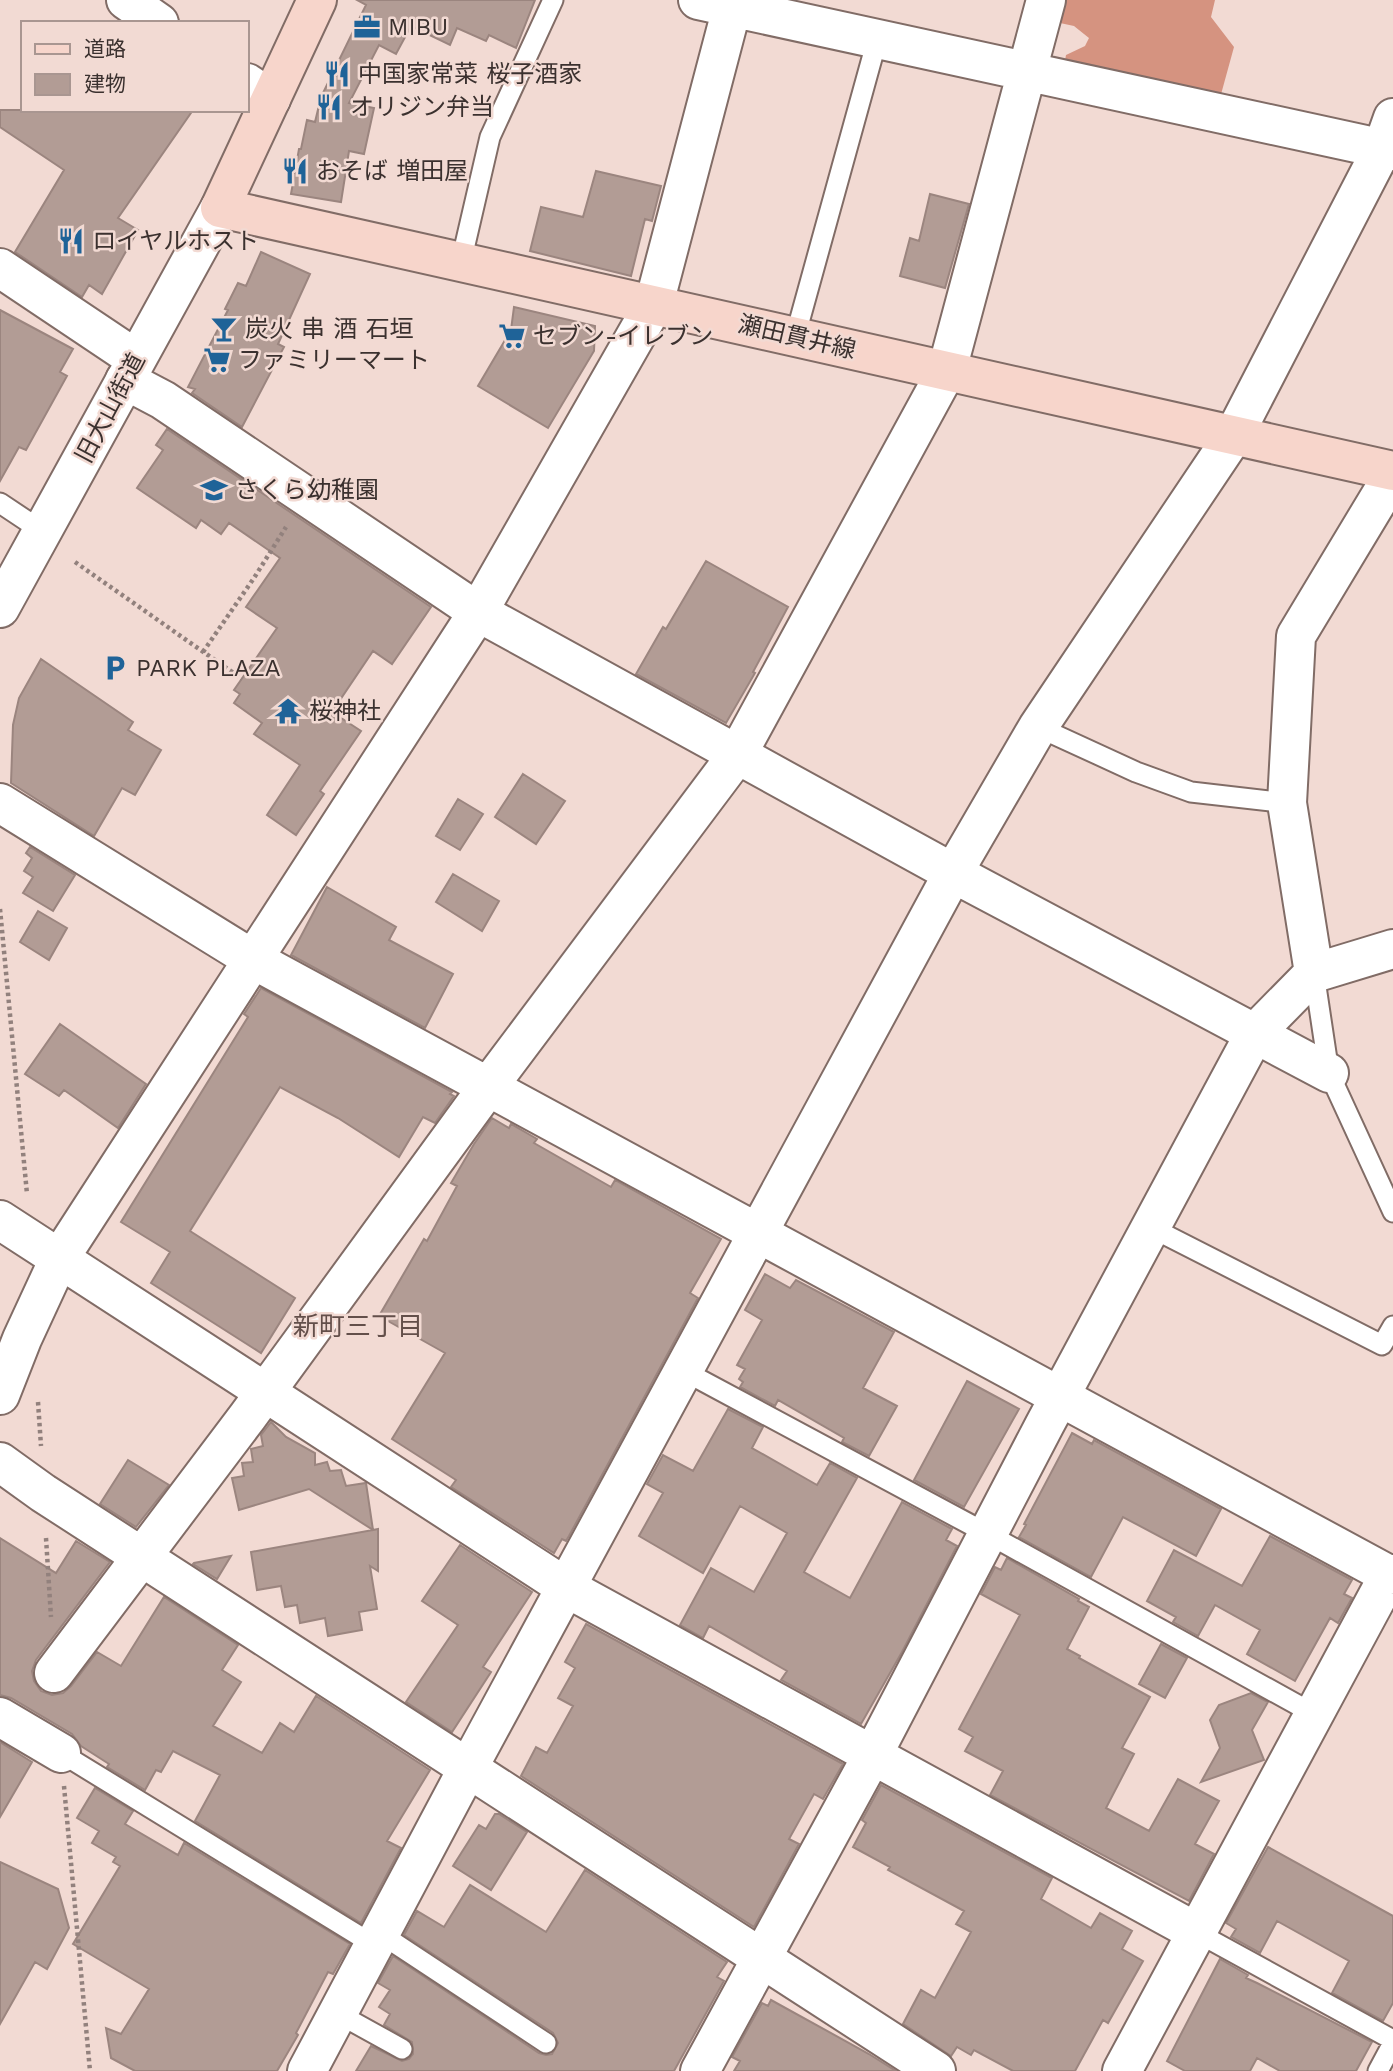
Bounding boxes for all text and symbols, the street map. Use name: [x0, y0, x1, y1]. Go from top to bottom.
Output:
office icon: MIBU: [352, 12, 382, 42]
place label: MIBU: [388, 13, 448, 41]
legend: [21, 21, 248, 112]
text: 道路: [84, 36, 126, 61]
restaurant icon: 中国家常菜 桜子酒家: [322, 59, 352, 89]
place label: 中国家常菜 桜子酒家: [358, 60, 582, 88]
text: 建物: [84, 71, 126, 96]
restaurant icon: オリジン弁当: [314, 92, 344, 122]
place label: オリジン弁当: [350, 93, 494, 121]
restaurant icon: おそば 増田屋: [280, 156, 310, 186]
place label: おそば 増田屋: [316, 157, 468, 185]
restaurant icon: ロイヤルホスト: [56, 226, 86, 256]
place label: ロイヤルホスト: [92, 227, 259, 255]
street label: 瀬田貫井線: [735, 310, 859, 364]
bar icon: 炭火 串 酒 石垣: [209, 314, 239, 344]
place label: 炭火 串 酒 石垣: [245, 315, 414, 343]
supermarket icon: セブン-イレブン: [497, 321, 527, 351]
place label: セブン-イレブン: [533, 322, 713, 350]
supermarket icon: ファミリーマート: [202, 345, 232, 375]
place label: ファミリーマート: [238, 346, 430, 374]
street label: 旧大山街道: [69, 348, 151, 468]
school or university icon: さくら幼稚園: [199, 475, 229, 505]
place label: さくら幼稚園: [235, 476, 379, 504]
parking icon: PARK PLAZA: [100, 653, 130, 683]
place label: PARK PLAZA: [136, 654, 281, 682]
temple icon: 桜神社: [273, 696, 303, 726]
place label: 桜神社: [309, 697, 381, 725]
district label: 新町三丁目: [293, 1311, 423, 1341]

